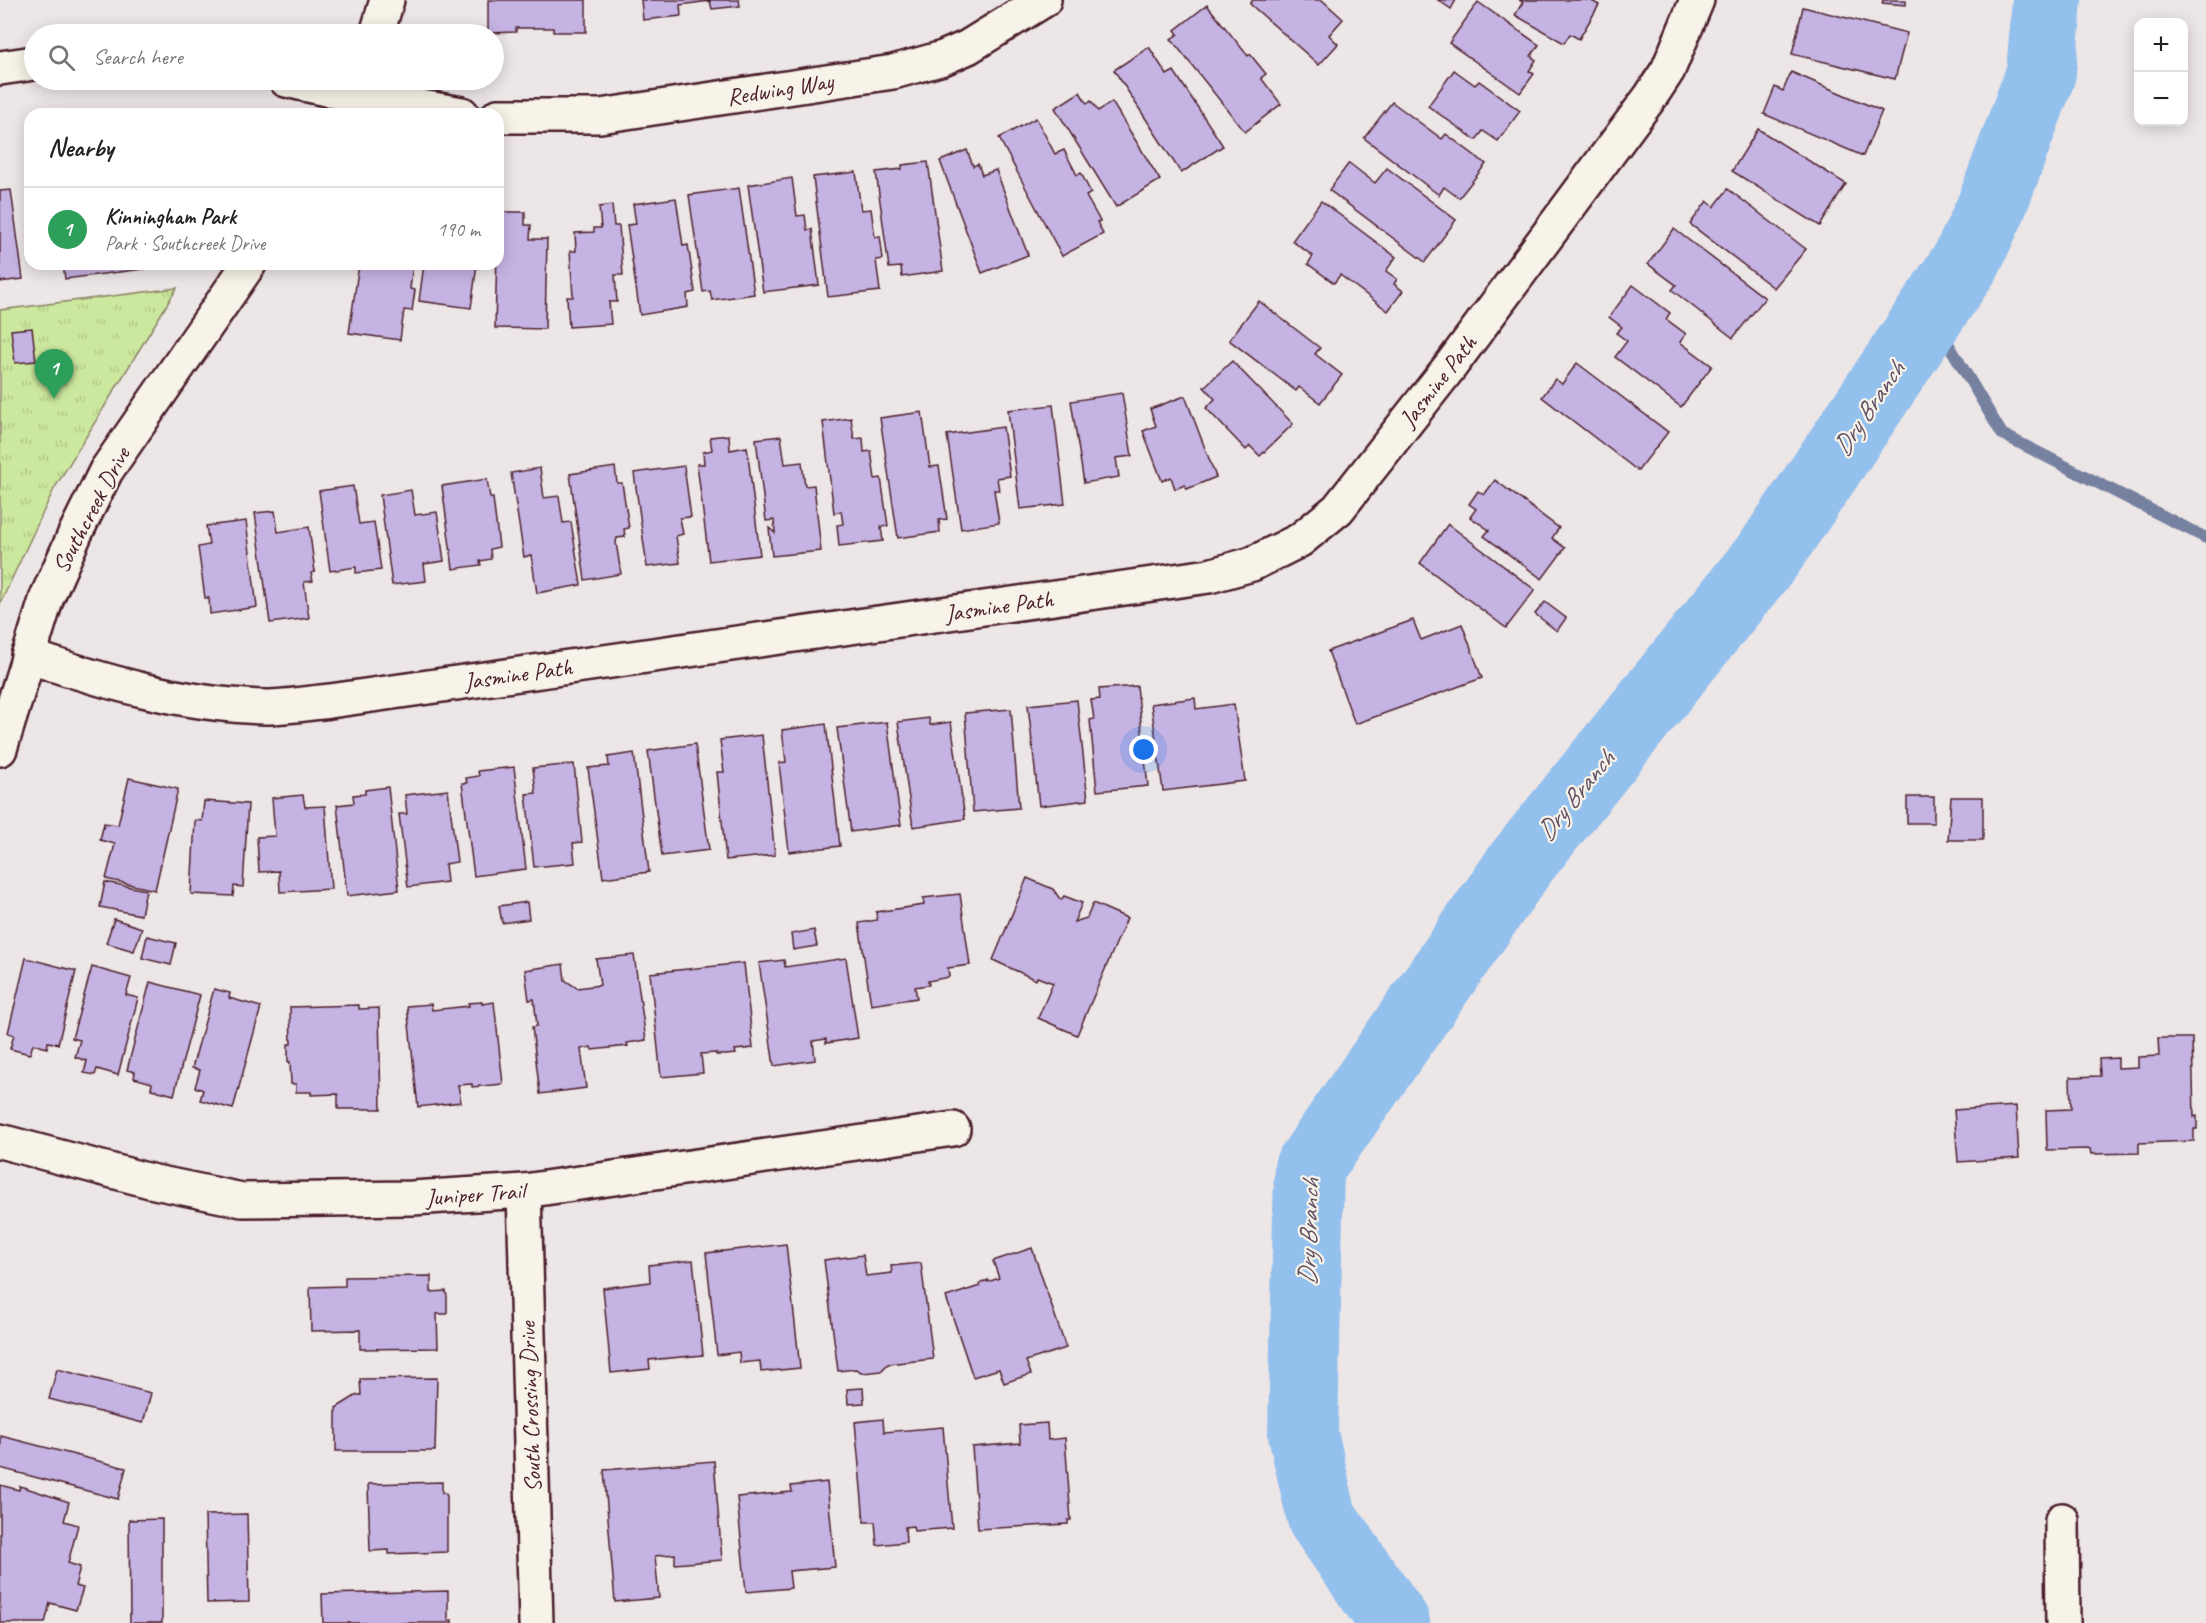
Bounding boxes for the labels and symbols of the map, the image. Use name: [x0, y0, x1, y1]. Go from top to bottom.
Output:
street label: Redwing Way: [725, 66, 837, 112]
street label: Jasmine Path: [1392, 328, 1484, 434]
pin: 1: [34, 350, 74, 399]
water label: Dry Branch: [1825, 353, 1913, 462]
street label: Southcreek Drive: [45, 440, 138, 578]
street label: Jasmine Path: [942, 583, 1056, 629]
street label: Jasmine Path: [461, 651, 575, 697]
your location: [1129, 735, 1158, 764]
water label: Dry Branch: [1529, 742, 1623, 847]
street label: Juniper Trail: [424, 1175, 529, 1212]
water label: Dry Branch: [1290, 1176, 1327, 1286]
street label: South Crossing Drive: [512, 1319, 548, 1493]

